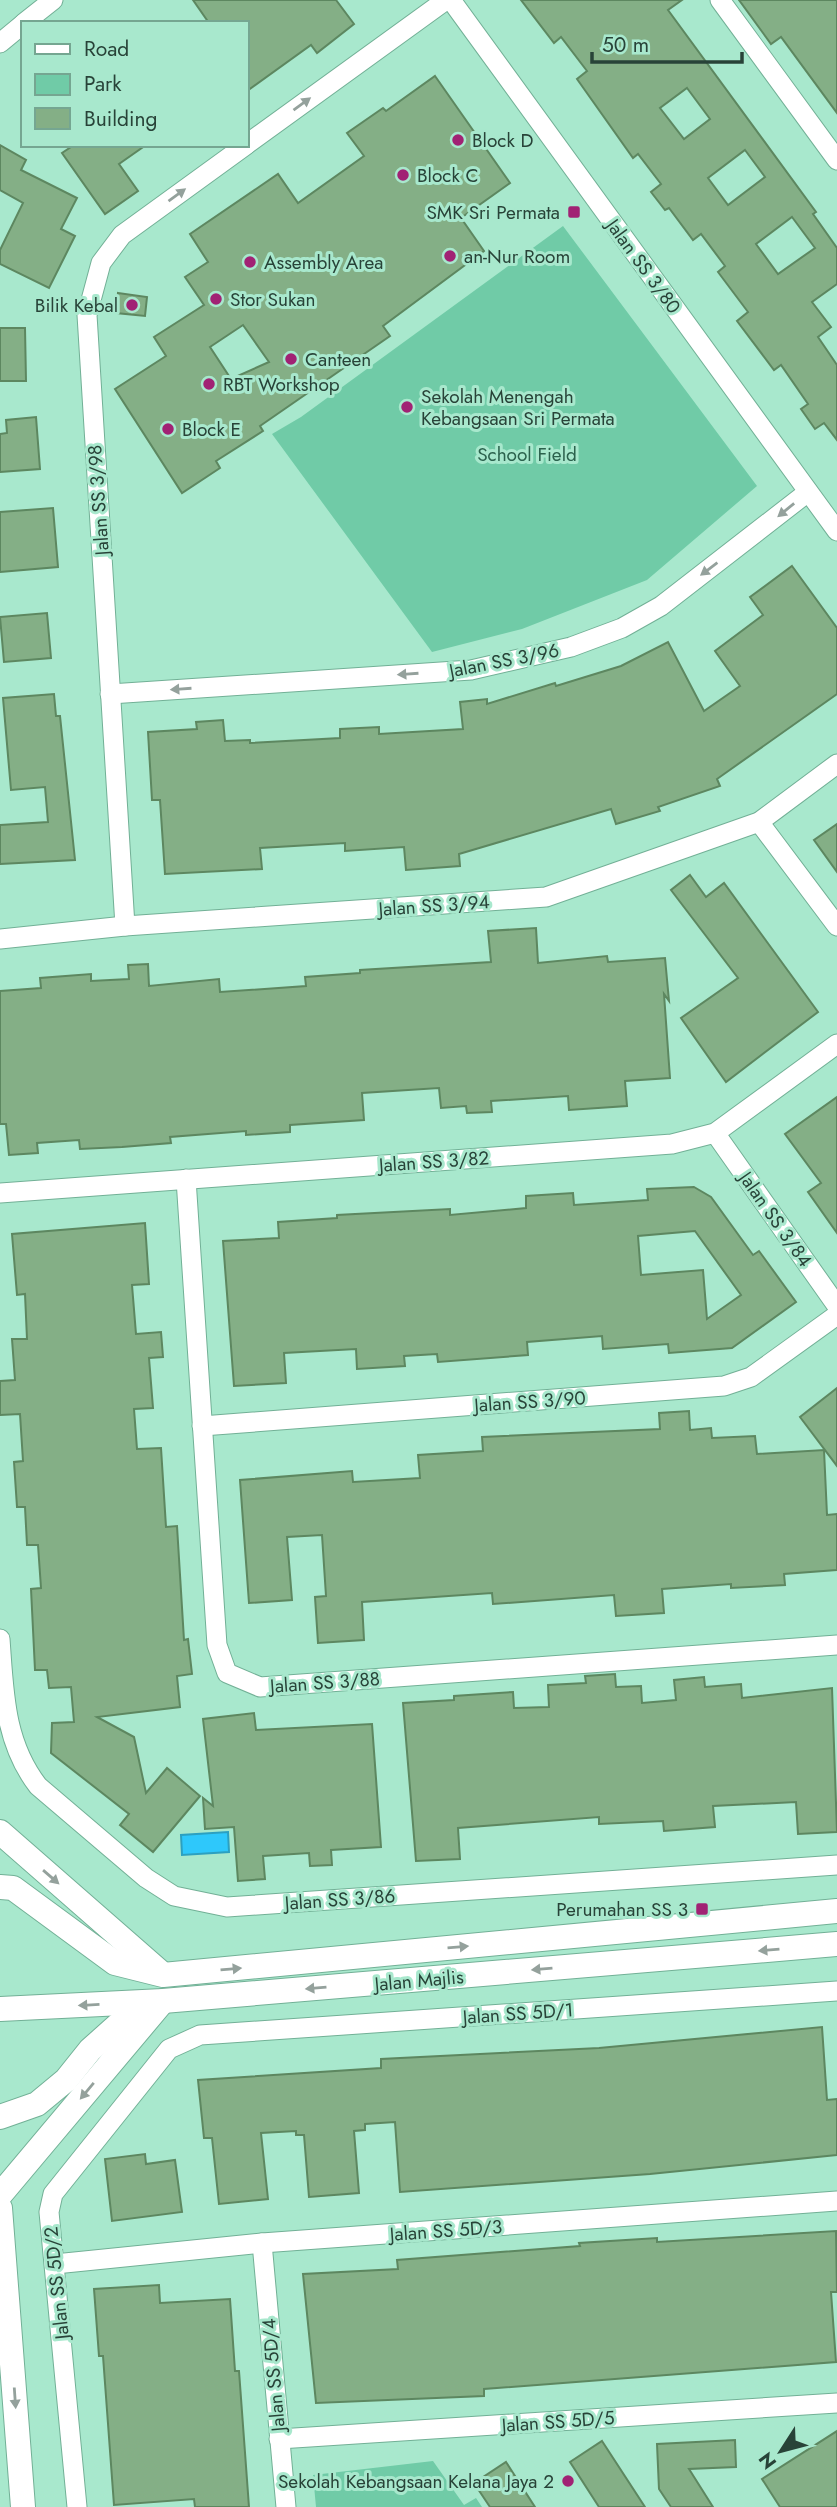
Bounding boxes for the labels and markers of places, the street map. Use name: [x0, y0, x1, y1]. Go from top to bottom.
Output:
place label: Block D: [472, 127, 533, 154]
marker: Block D: [450, 132, 466, 148]
place label: Block C: [417, 162, 479, 189]
marker: Block C: [395, 167, 411, 183]
place label: SMK Sri Permata: [426, 199, 560, 226]
marker: SMK Sri Permata: [566, 204, 582, 220]
place label: an-Nur Room: [464, 243, 570, 270]
marker: an-Nur Room: [442, 248, 458, 264]
place label: Assembly Area: [264, 249, 383, 276]
marker: Assembly Area: [242, 254, 258, 270]
place label: Stor Sukan: [230, 286, 315, 313]
marker: Stor Sukan: [208, 291, 224, 307]
place label: Bilik Kebal: [35, 292, 118, 319]
marker: Bilik Kebal: [124, 297, 140, 313]
place label: Canteen: [305, 346, 371, 373]
marker: Canteen: [283, 351, 299, 367]
place label: RBT Workshop: [223, 371, 340, 398]
marker: RBT Workshop: [201, 376, 217, 392]
place label: Sekolah Menengah Kebangsaan Sri Permata: [421, 383, 615, 432]
marker: Sekolah Menengah Kebangsaan Sri Permata: [399, 399, 415, 415]
place label: Block E: [182, 416, 241, 443]
marker: Block E: [160, 421, 176, 437]
place label: Perumahan SS 3: [556, 1896, 688, 1923]
marker: Perumahan SS 3: [694, 1901, 710, 1917]
place label: Sekolah Kebangsaan Kelana Jaya 2: [278, 2468, 554, 2495]
marker: Sekolah Kebangsaan Kelana Jaya 2: [560, 2473, 576, 2489]

